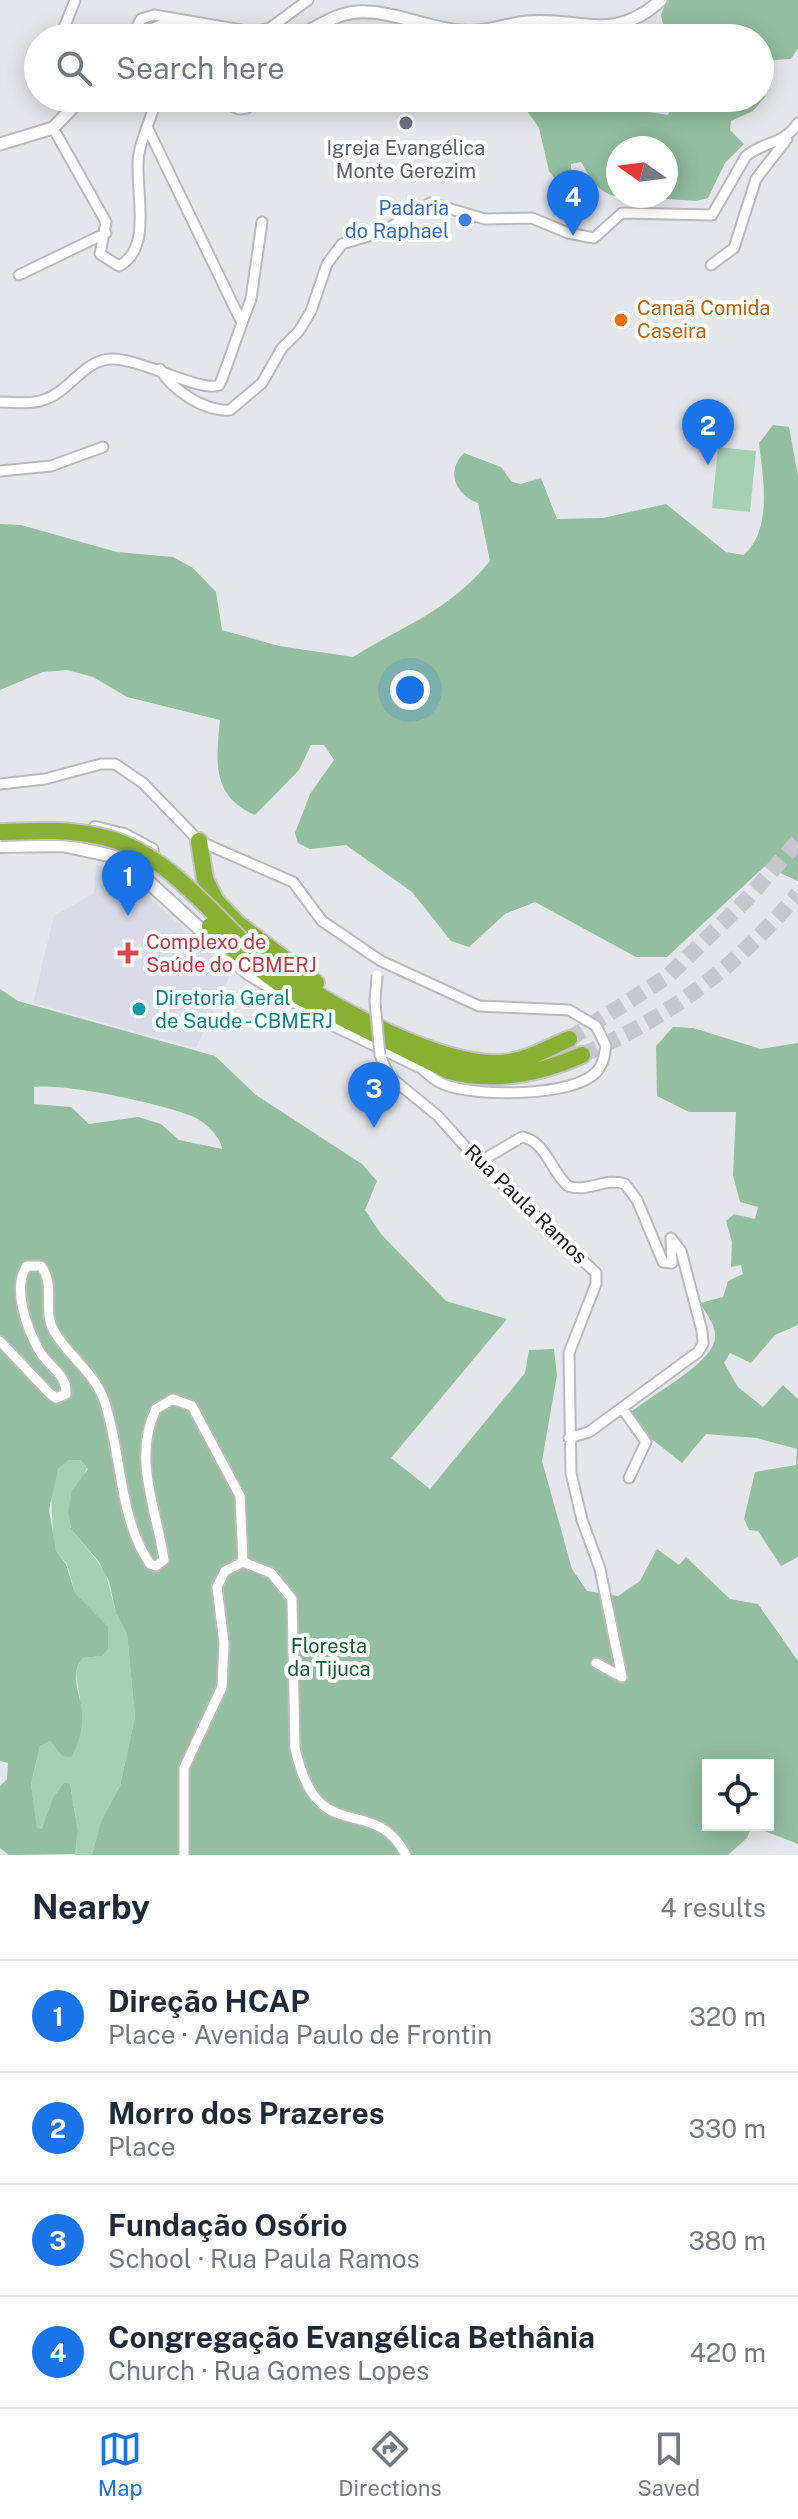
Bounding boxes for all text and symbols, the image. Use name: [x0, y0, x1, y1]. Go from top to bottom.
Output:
search box: [24, 24, 774, 112]
icon: search: [52, 46, 96, 90]
text: Search here: [116, 50, 284, 86]
marker: Igreja Evangélica Monte Gerezim: [397, 114, 415, 132]
place label: Igreja Evangélica Monte Gerezim: [327, 136, 485, 183]
north arrow: [606, 136, 678, 208]
pin: 4: [547, 170, 599, 236]
place label: Padaria do Raphael: [345, 196, 449, 243]
marker: Padaria do Raphael: [456, 211, 474, 229]
place label: Canaã Comida Caseira: [637, 296, 770, 343]
marker: Canaã Comida Caseira: [612, 311, 630, 329]
pin: 2: [682, 399, 734, 465]
your location: [390, 670, 430, 710]
pin: 1: [102, 850, 154, 916]
place label: Complexo de Saúde do CBMERJ: [146, 930, 317, 977]
marker: Complexo de Saúde do CBMERJ: [117, 942, 139, 964]
place label: Diretoria Geral de Saude - CBMERJ: [155, 986, 333, 1033]
marker: Diretoria Geral de Saude - CBMERJ: [130, 1000, 148, 1018]
pin: 3: [348, 1062, 400, 1128]
street label: Rua Paula Ramos: [460, 1139, 592, 1269]
park label: Floresta da Tijuca: [287, 1634, 371, 1681]
map controls: [702, 1759, 774, 1831]
button: locate: [702, 1759, 774, 1831]
text: Nearby: [32, 1887, 150, 1927]
text: 4 results: [660, 1892, 766, 1923]
text: Direção HCAP: [108, 1983, 310, 2019]
text: 1: [52, 2001, 64, 2032]
text: 320 m: [689, 2001, 766, 2032]
text: Place · Avenida Paulo de Frontin: [108, 2019, 492, 2050]
text: Morro dos Prazeres: [108, 2095, 385, 2131]
text: 2: [50, 2113, 66, 2144]
text: 330 m: [689, 2113, 766, 2144]
text: Place: [108, 2131, 175, 2162]
text: Fundação Osório: [108, 2207, 348, 2243]
text: 3: [49, 2225, 67, 2256]
text: 380 m: [688, 2225, 766, 2256]
text: School · Rua Paula Ramos: [108, 2243, 420, 2274]
text: Congregação Evangélica Bethânia: [108, 2319, 595, 2355]
text: 4: [49, 2337, 67, 2368]
text: 420 m: [689, 2337, 766, 2368]
text: Church · Rua Gomes Lopes: [108, 2355, 429, 2386]
tab: Map: [98, 2427, 143, 2501]
tab: Directions: [338, 2427, 442, 2501]
tab: Saved: [637, 2427, 700, 2501]

